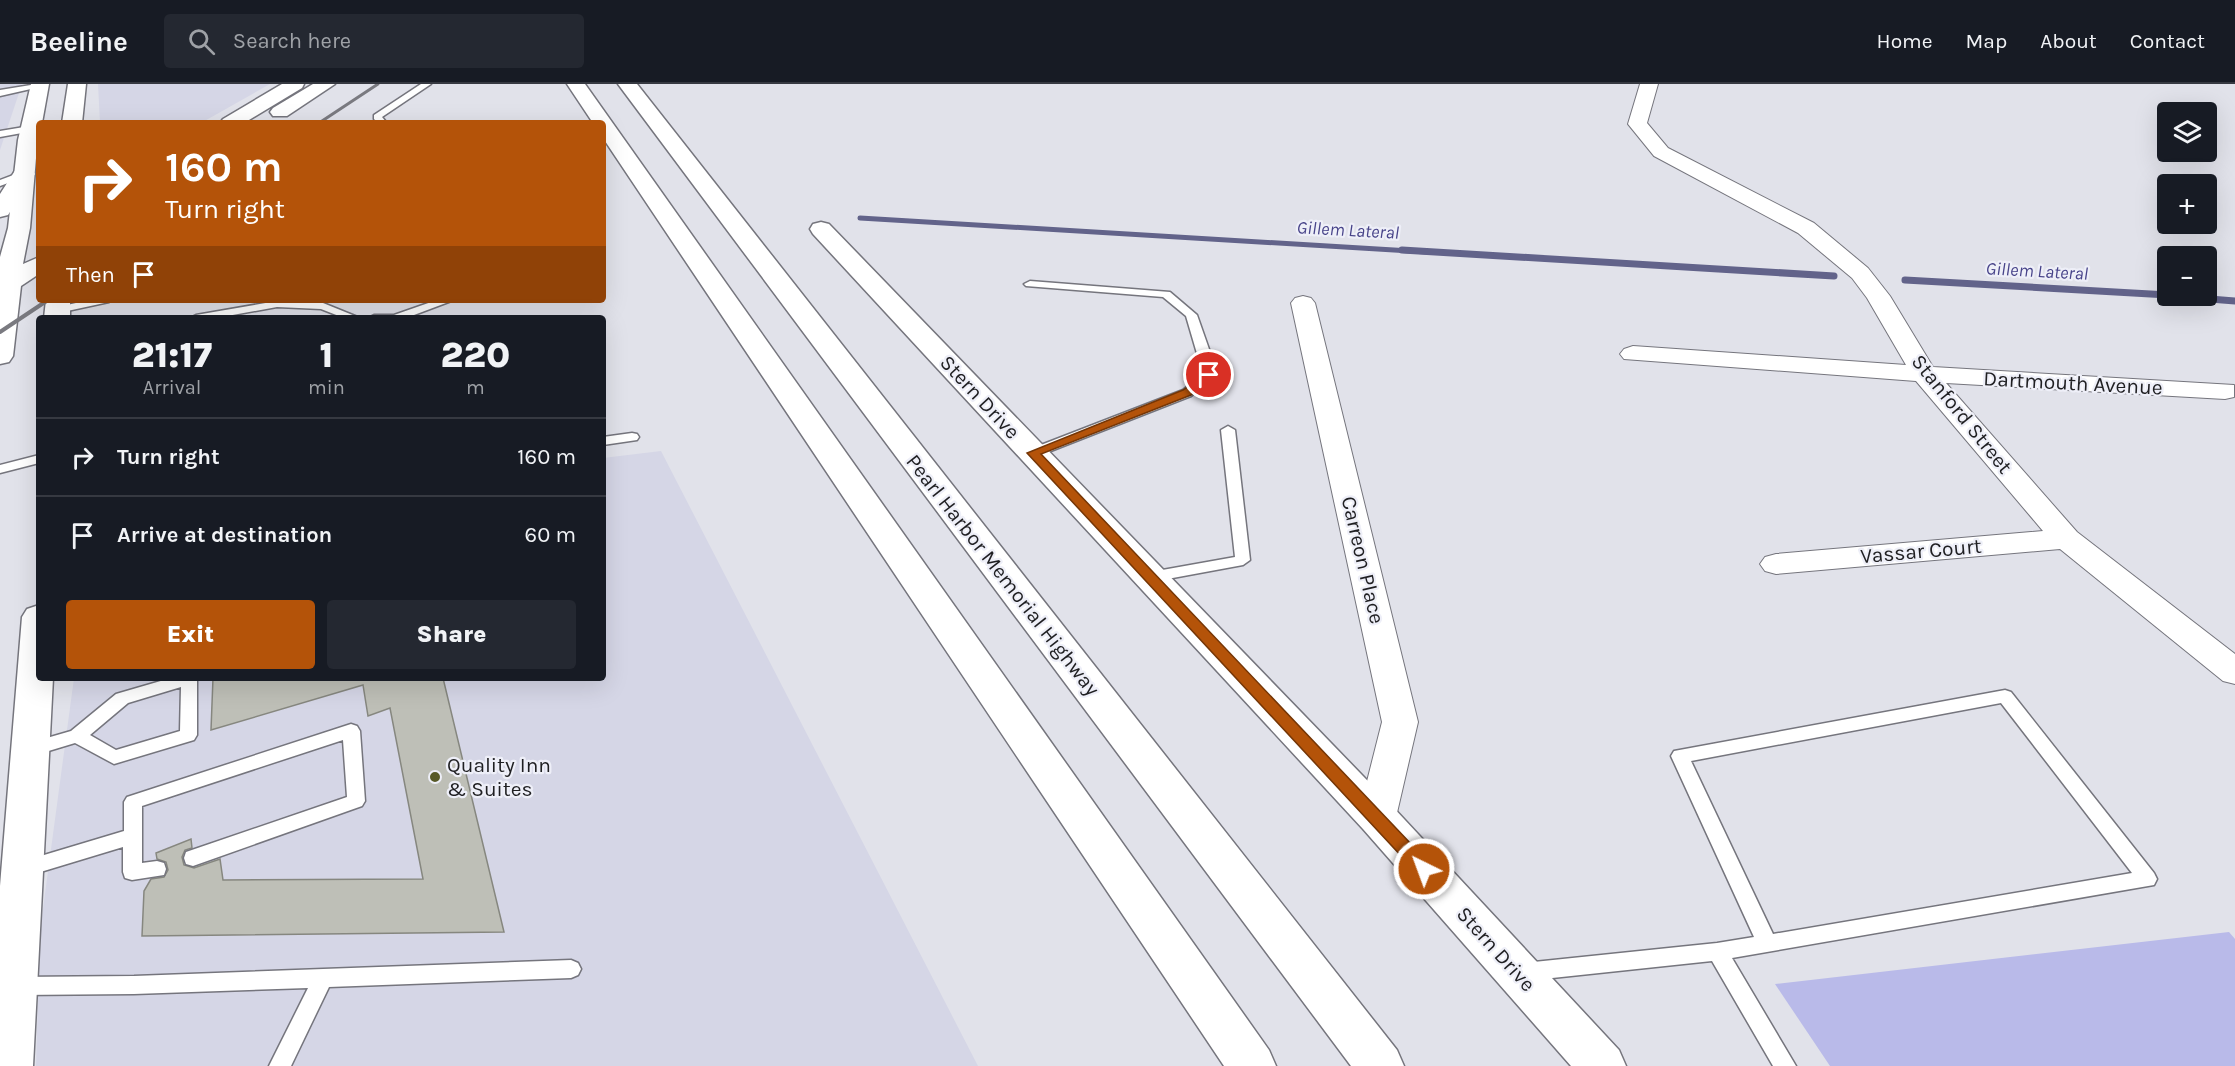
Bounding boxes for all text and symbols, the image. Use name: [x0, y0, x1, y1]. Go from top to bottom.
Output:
search box: [164, 14, 584, 68]
text: Beeline: [30, 25, 128, 58]
icon: search: [185, 25, 218, 58]
text: Search here: [233, 28, 351, 54]
text: Home: [1877, 29, 1933, 53]
text: Map: [1966, 29, 2007, 53]
text: About: [2040, 29, 2097, 53]
text: Contact: [2130, 29, 2205, 53]
map controls: [2157, 102, 2217, 306]
button: layers: [2157, 102, 2217, 162]
text: 160 m: [165, 142, 283, 192]
icon: right: [66, 144, 144, 222]
button: +: [2157, 174, 2217, 234]
text: Turn right: [165, 193, 285, 225]
water label: Gillem Lateral: [1296, 216, 1400, 244]
button: −: [2157, 246, 2217, 306]
water label: Gillem Lateral: [1985, 257, 2089, 285]
icon: arrive: [127, 258, 160, 291]
text: Then: [66, 262, 115, 288]
text: 21:17: [132, 334, 212, 376]
text: 1: [319, 334, 333, 376]
text: 220: [441, 334, 510, 376]
pin: [1183, 349, 1234, 400]
street label: Stern Drive: [935, 350, 1025, 444]
street label: Stanford Street: [1907, 350, 2017, 478]
icon: arrive: [1192, 358, 1225, 391]
street label: Dartmouth Avenue: [1983, 366, 2163, 400]
text: Arrival: [143, 376, 201, 399]
text: min: [308, 376, 345, 399]
text: m: [466, 376, 485, 399]
icon: right: [66, 441, 99, 474]
text: Turn right: [117, 444, 220, 470]
text: 160 m: [517, 444, 576, 470]
street label: Pearl Harbor Memorial Highway: [901, 450, 1105, 701]
street label: Carreon Place: [1337, 494, 1389, 626]
icon: arrive: [66, 519, 99, 552]
text: Arrive at destination: [117, 522, 332, 548]
text: 60 m: [525, 522, 576, 548]
street label: Vassar Court: [1859, 534, 1983, 568]
button: Exit: [66, 600, 315, 669]
button: Share: [327, 600, 576, 669]
place label: Quality Inn & Suites: [447, 753, 551, 801]
marker: Quality Inn & Suites: [428, 770, 442, 784]
position arrow: [1392, 837, 1456, 901]
street label: Stern Drive: [1452, 902, 1540, 996]

